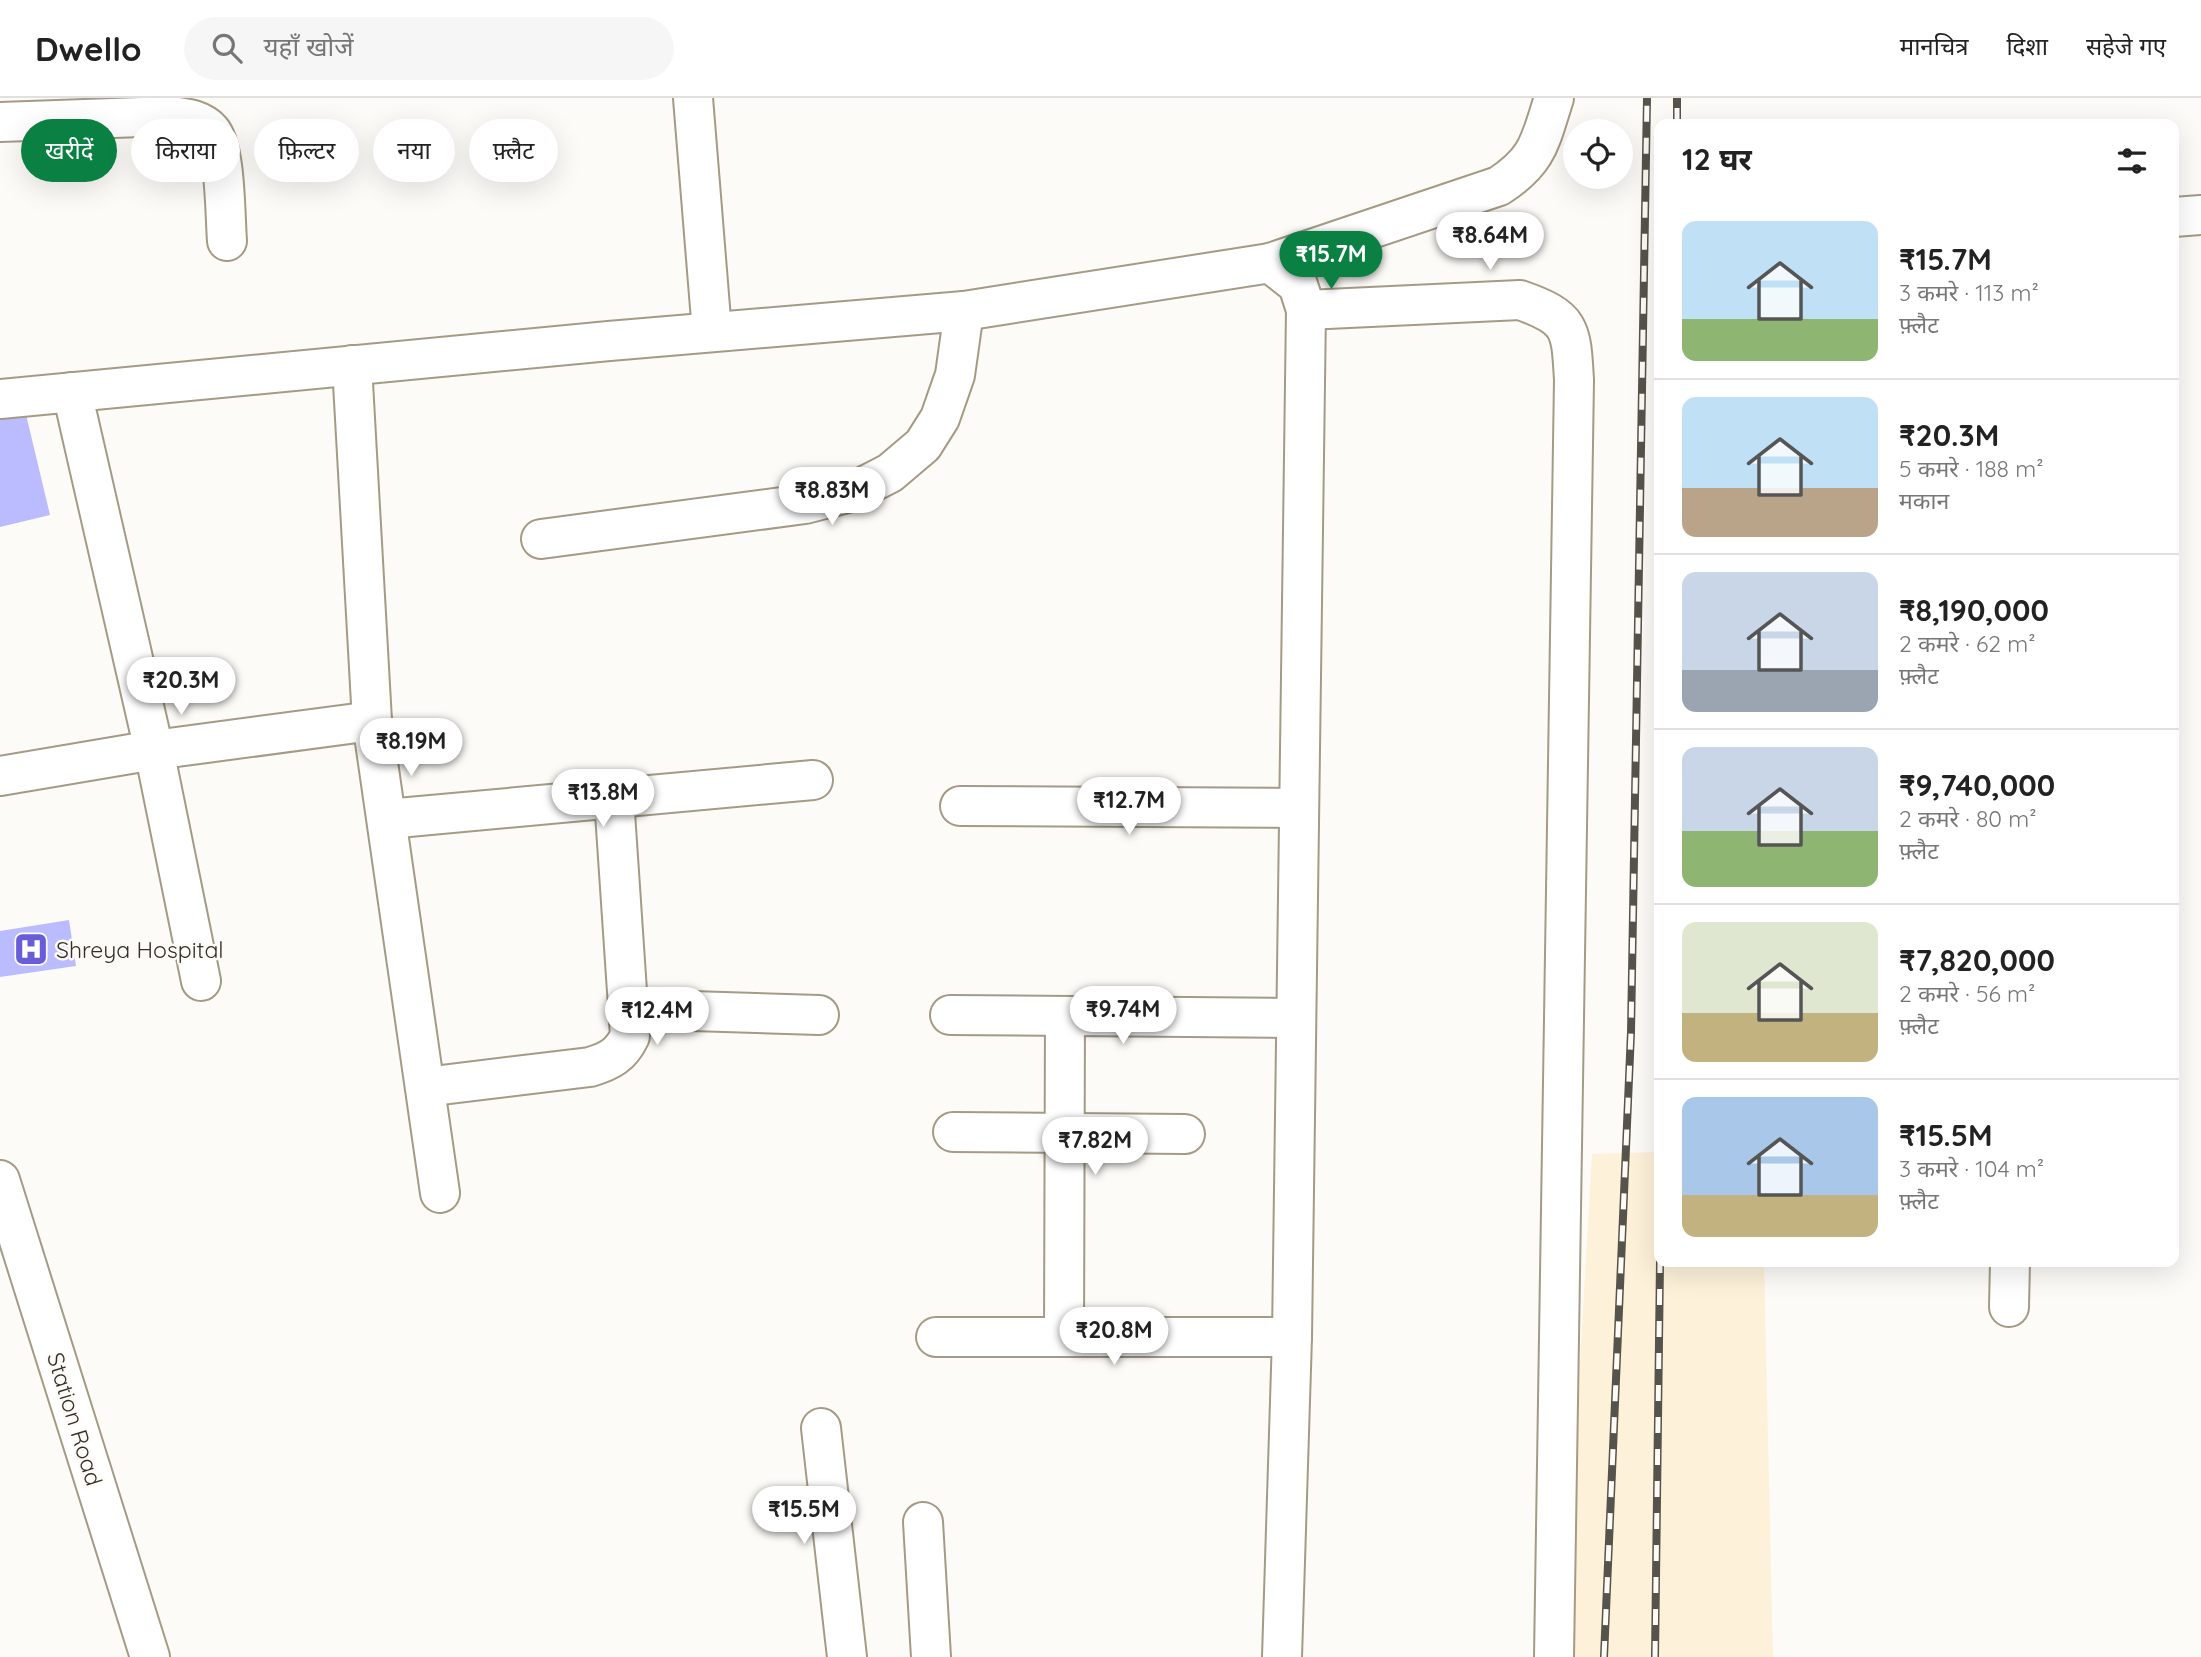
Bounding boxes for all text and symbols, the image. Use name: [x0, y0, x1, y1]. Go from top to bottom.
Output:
search box: [184, 17, 674, 80]
text: Dwello: [35, 28, 142, 69]
icon: search: [208, 29, 246, 67]
text: यहाँ खोजें: [264, 30, 354, 63]
text: मानचित्र: [1900, 31, 1968, 61]
text: दिशा: [2006, 31, 2048, 61]
text: सहेजे गए: [2086, 31, 2166, 61]
chip: खरीदें: [21, 119, 117, 182]
chip: किराया: [131, 119, 240, 182]
chip: फ़िल्टर: [254, 119, 359, 182]
chip: नया: [373, 119, 455, 182]
chip: फ़्लैट: [469, 119, 558, 182]
map controls: [1563, 119, 1633, 189]
button: locate: [1563, 119, 1633, 189]
text: 12 घर: [1682, 140, 1752, 178]
icon: filters: [2113, 142, 2151, 180]
pin: ₹8.64M: [1433, 212, 1547, 272]
text: ₹8.64M: [1452, 220, 1528, 249]
pin: ₹15.7M: [1274, 232, 1388, 291]
text: ₹15.7M: [1295, 239, 1367, 268]
text: ₹15.7M: [1899, 240, 1992, 278]
icon: home: [1738, 249, 1822, 333]
text: 3 कमरे · 113 m²: [1899, 278, 2039, 307]
text: फ़्लैट: [1899, 310, 1939, 339]
text: ₹20.3M: [1899, 416, 1999, 454]
icon: home: [1738, 425, 1822, 509]
text: 5 कमरे · 188 m²: [1899, 454, 2044, 483]
pin: ₹8.83M: [775, 468, 889, 527]
text: ₹8.83M: [795, 475, 869, 504]
text: मकान: [1899, 486, 1949, 515]
text: ₹8,190,000: [1899, 591, 2049, 629]
icon: home: [1738, 600, 1822, 684]
text: 2 कमरे · 62 m²: [1899, 629, 2036, 658]
pin: ₹20.3M: [124, 658, 238, 717]
text: फ़्लैट: [1899, 661, 1939, 690]
text: ₹20.3M: [143, 665, 219, 694]
pin: ₹8.19M: [354, 718, 468, 778]
text: ₹8.19M: [376, 726, 446, 755]
text: ₹9,740,000: [1899, 766, 2055, 804]
pin: ₹13.8M: [546, 770, 660, 829]
icon: home: [1738, 775, 1822, 859]
text: ₹13.8M: [567, 777, 639, 806]
pin: ₹12.7M: [1072, 778, 1186, 837]
text: ₹12.7M: [1093, 785, 1165, 814]
text: 2 कमरे · 80 m²: [1899, 804, 2037, 833]
text: फ़्लैट: [1899, 836, 1939, 865]
hospital icon: Shreya Hospital: [12, 930, 50, 968]
place label: Shreya Hospital: [56, 935, 224, 964]
text: ₹7,820,000: [1899, 941, 2055, 979]
icon: home: [1738, 950, 1822, 1034]
text: 2 कमरे · 56 m²: [1899, 979, 2035, 1008]
pin: ₹9.74M: [1066, 986, 1180, 1046]
pin: ₹12.4M: [600, 988, 714, 1047]
text: ₹9.74M: [1086, 994, 1160, 1023]
text: ₹12.4M: [621, 995, 693, 1024]
text: फ़्लैट: [1899, 1011, 1939, 1040]
text: ₹15.5M: [1899, 1116, 1993, 1154]
pin: ₹7.82M: [1038, 1118, 1152, 1177]
text: ₹7.82M: [1058, 1125, 1132, 1154]
icon: home: [1738, 1125, 1822, 1209]
text: 3 कमरे · 104 m²: [1899, 1154, 2044, 1183]
text: फ़्लैट: [1899, 1186, 1939, 1215]
pin: ₹20.8M: [1057, 1308, 1171, 1367]
text: ₹20.8M: [1075, 1315, 1153, 1344]
street label: Station Road: [41, 1349, 109, 1489]
pin: ₹15.5M: [747, 1486, 861, 1546]
text: ₹15.5M: [768, 1494, 840, 1523]

